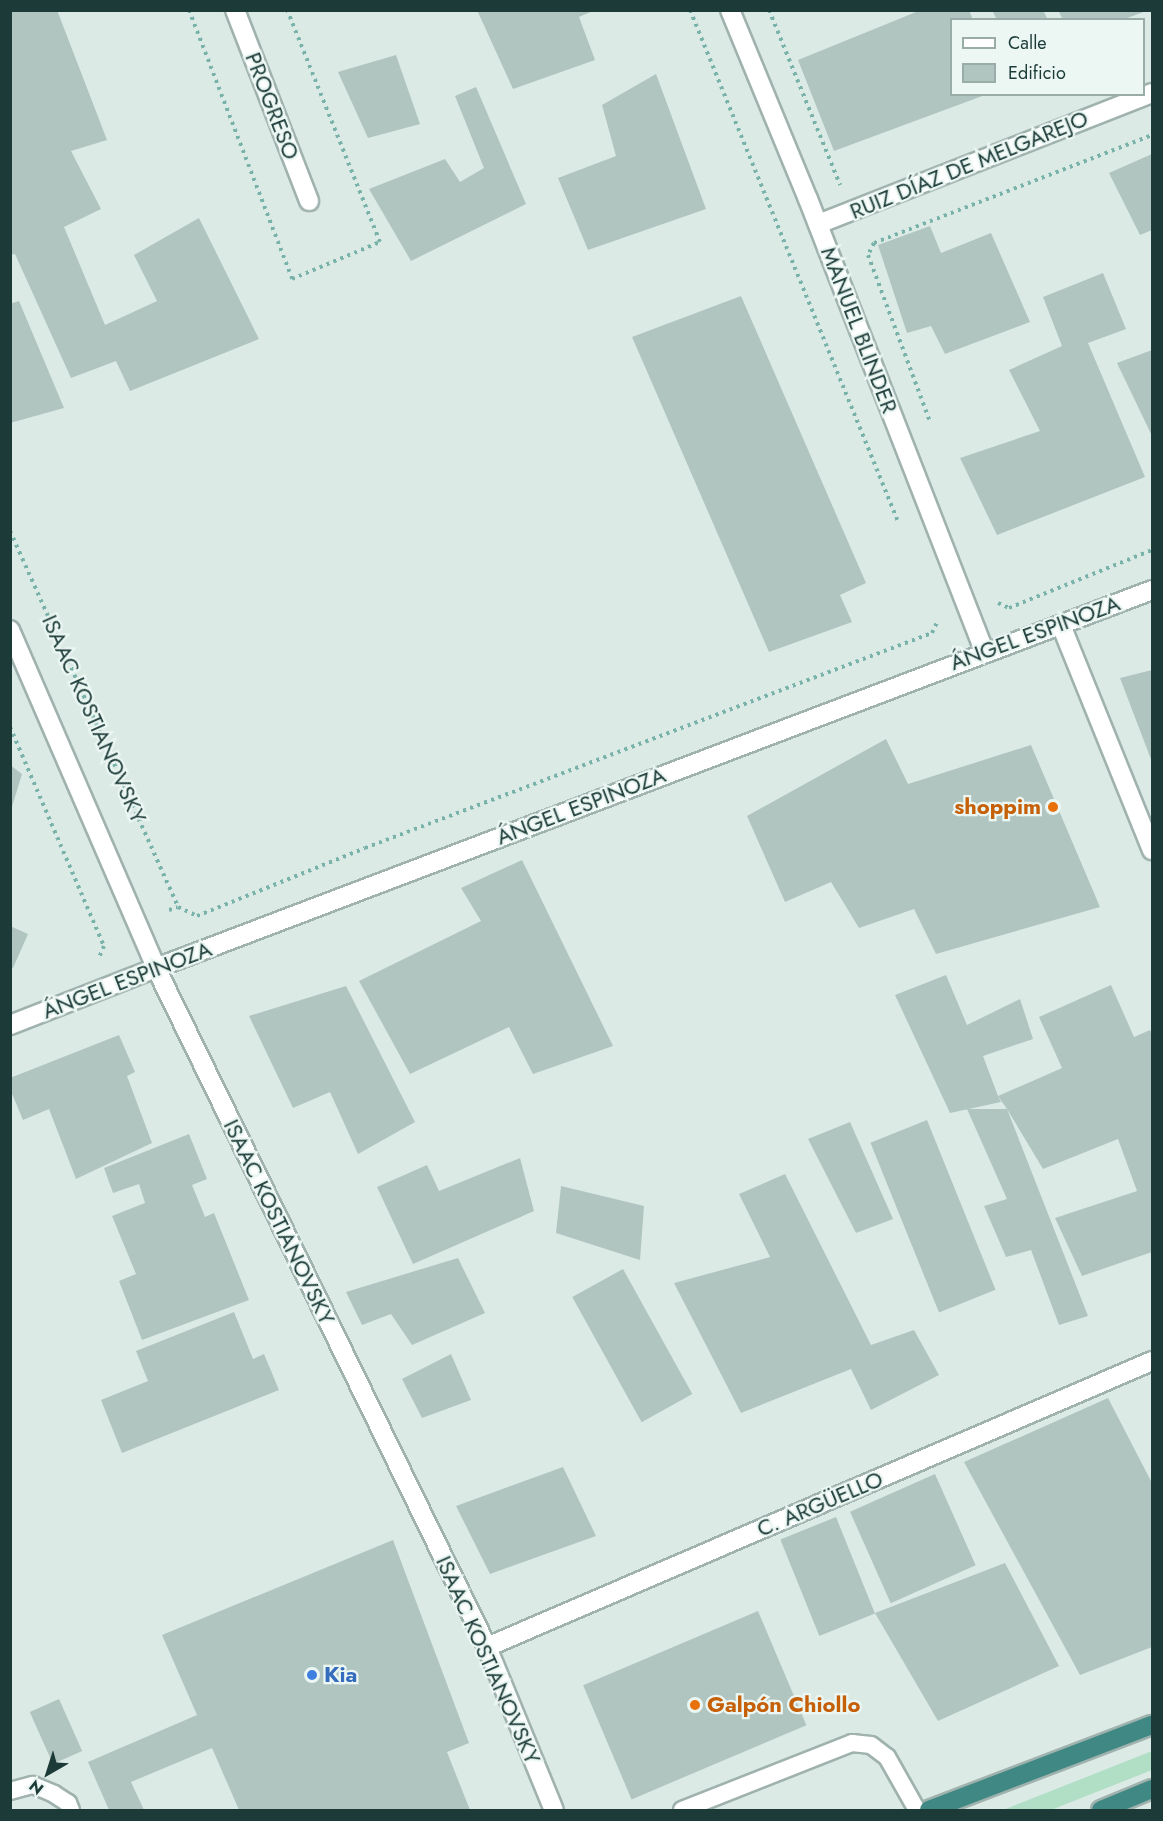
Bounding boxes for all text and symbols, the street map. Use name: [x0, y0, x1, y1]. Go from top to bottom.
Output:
legend: [950, 18, 1145, 96]
text: Calle: [1008, 30, 1047, 56]
street label: PROGRESO: [239, 49, 305, 163]
text: Edificio: [1008, 60, 1066, 86]
street label: RUIZ DÍAZ DE MELGAREJO: [846, 105, 1092, 225]
street label: MANUEL BLINDER: [815, 243, 903, 417]
street label: ÁNGEL ESPINOZA: [946, 590, 1124, 676]
street label: ISAAC KOSTIANOVSKY: [36, 611, 152, 827]
street label: ÁNGEL ESPINOZA: [493, 762, 669, 850]
place label: shoppim: [954, 794, 1041, 820]
marker: shoppim: [1046, 800, 1060, 814]
street label: ÁNGEL ESPINOZA: [39, 936, 215, 1024]
street label: ISAAC KOSTIANOVSKY: [218, 1115, 340, 1329]
street label: C. ARGÜELLO: [753, 1466, 887, 1542]
street label: ISAAC KOSTIANOVSKY: [430, 1552, 546, 1768]
place label: Kia: [324, 1662, 357, 1688]
marker: Kia: [305, 1668, 319, 1682]
place label: Galpón Chiollo: [707, 1692, 860, 1718]
marker: Galpón Chiollo: [688, 1698, 702, 1712]
north arrow: [18, 1743, 78, 1803]
text: N: [24, 1774, 49, 1800]

